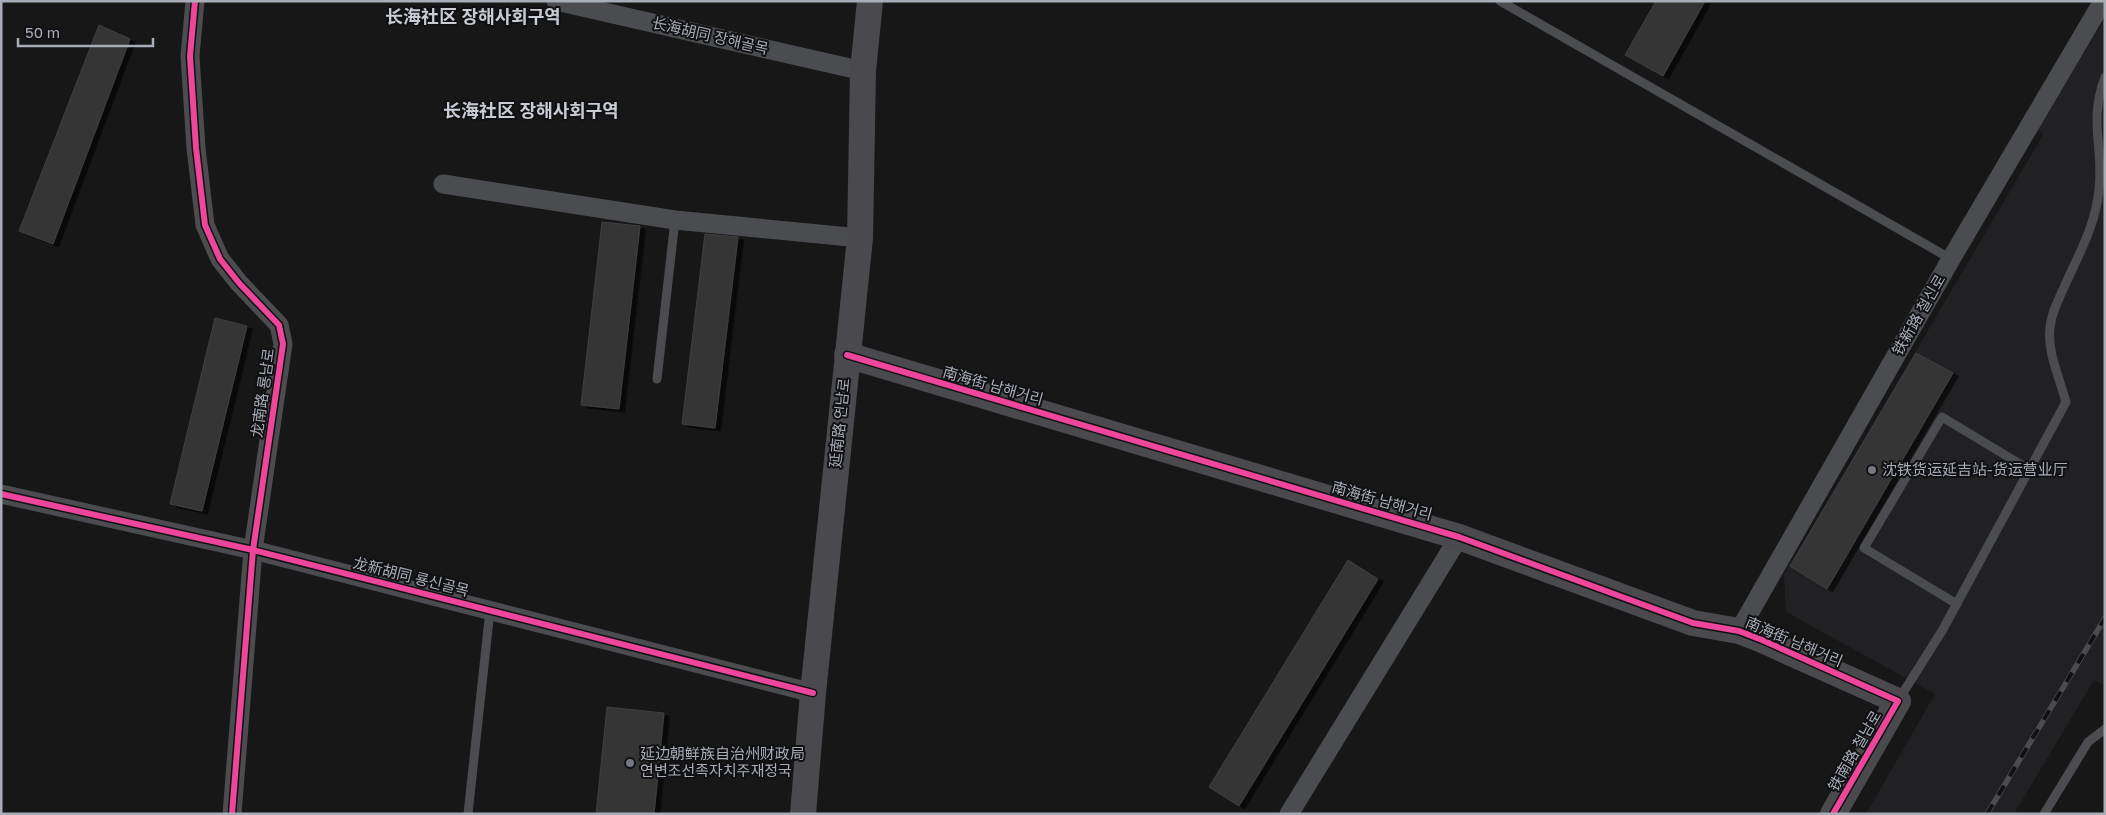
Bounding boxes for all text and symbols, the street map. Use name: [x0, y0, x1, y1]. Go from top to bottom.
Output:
district label: 长海社区 장해사회구역: [385, 5, 561, 27]
street label: 长海胡同 장해골목: [650, 13, 770, 57]
scale bar: [18, 15, 152, 47]
text: 50 m: [25, 23, 60, 41]
district label: 长海社区 장해사회구역: [443, 99, 619, 121]
street label: 铁新路 철신로: [1888, 271, 1948, 358]
street label: 龙南路 룡남로: [247, 347, 277, 439]
street label: 南海街 남해거리: [941, 362, 1046, 408]
street label: 延南路 연남로: [825, 377, 853, 469]
place label: 沈铁货运延吉站-货运营业厅: [1882, 460, 2068, 478]
marker: 沈铁货运延吉站-货运营业厅: [1866, 464, 1878, 476]
street label: 南海街 남해거리: [1330, 477, 1435, 523]
street label: 龙新胡同 룡신골목: [351, 553, 471, 599]
street label: 南海街 남해거리: [1743, 612, 1846, 670]
street label: 铁南路 철남로: [1824, 707, 1884, 794]
place label: 延边朝鲜族自治州财政局 연변조선족자치주재정국: [640, 744, 805, 779]
marker: 延边朝鲜族自治州财政局 연변조선족자치주재정국: [624, 757, 636, 769]

